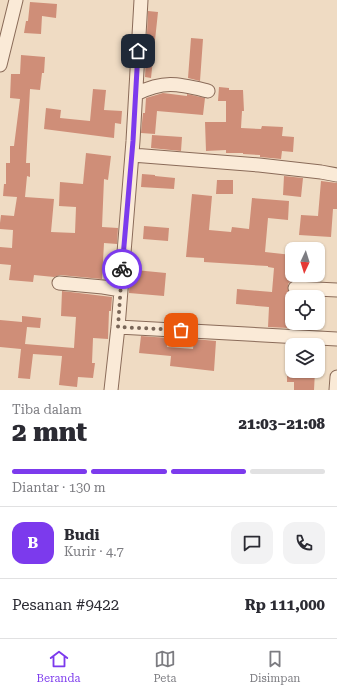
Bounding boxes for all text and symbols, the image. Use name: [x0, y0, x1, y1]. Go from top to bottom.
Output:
pin: [121, 34, 155, 68]
icon: home: [127, 40, 149, 62]
north arrow: [285, 242, 325, 282]
map controls: [285, 242, 325, 378]
courier: [102, 249, 142, 289]
icon: bike: [111, 258, 133, 280]
button: locate: [285, 290, 325, 330]
pin: [164, 313, 198, 347]
icon: bag: [170, 319, 192, 341]
button: layers: [285, 338, 325, 378]
text: Tiba dalam: [12, 402, 82, 417]
text: 21:03–21:08: [239, 415, 325, 433]
text: 2 mnt: [12, 417, 87, 447]
text: Diantar · 130 m: [12, 480, 106, 495]
button: chat: [231, 522, 273, 564]
button: phone: [283, 522, 325, 564]
text: Budi: [64, 526, 100, 544]
text: B: [28, 534, 38, 552]
text: Kurir · 4.7: [64, 544, 124, 559]
text: Pesanan #9422: [12, 596, 119, 614]
text: Rp 111,000: [245, 596, 325, 614]
tab: Beranda: [37, 648, 80, 685]
tab: Peta: [154, 648, 176, 685]
tab: Disimpan: [249, 648, 300, 685]

